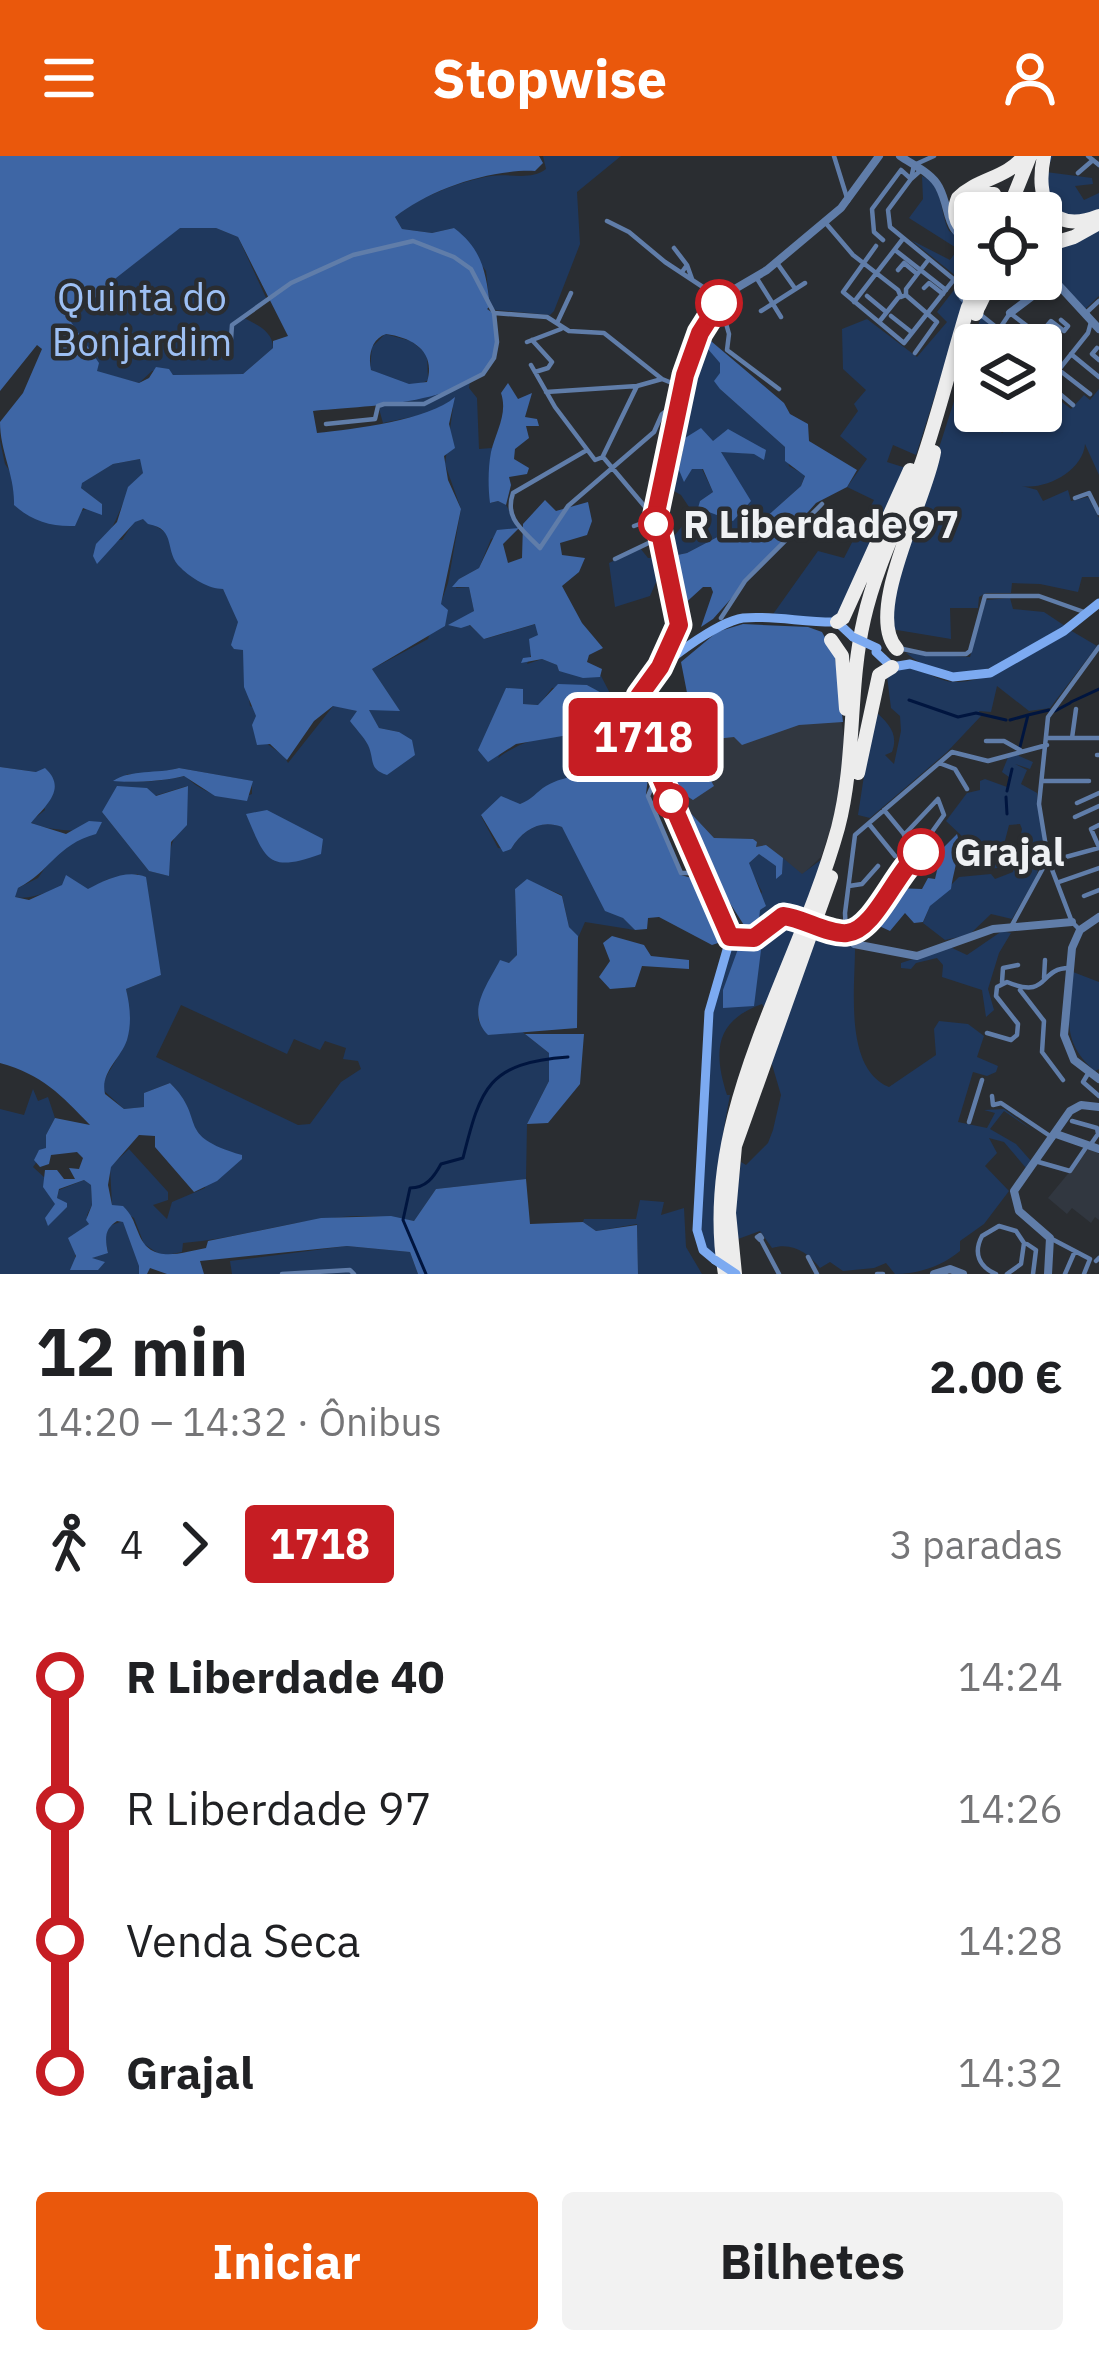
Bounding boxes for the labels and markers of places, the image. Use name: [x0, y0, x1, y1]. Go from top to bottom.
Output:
unlabelled marker: [697, 281, 741, 325]
place label: R Liberdade 97: [683, 498, 959, 549]
marker: R Liberdade 97: [640, 508, 672, 540]
unlabelled marker: [655, 785, 687, 817]
place label: Grajal: [954, 826, 1065, 877]
marker: Grajal: [899, 830, 943, 874]

